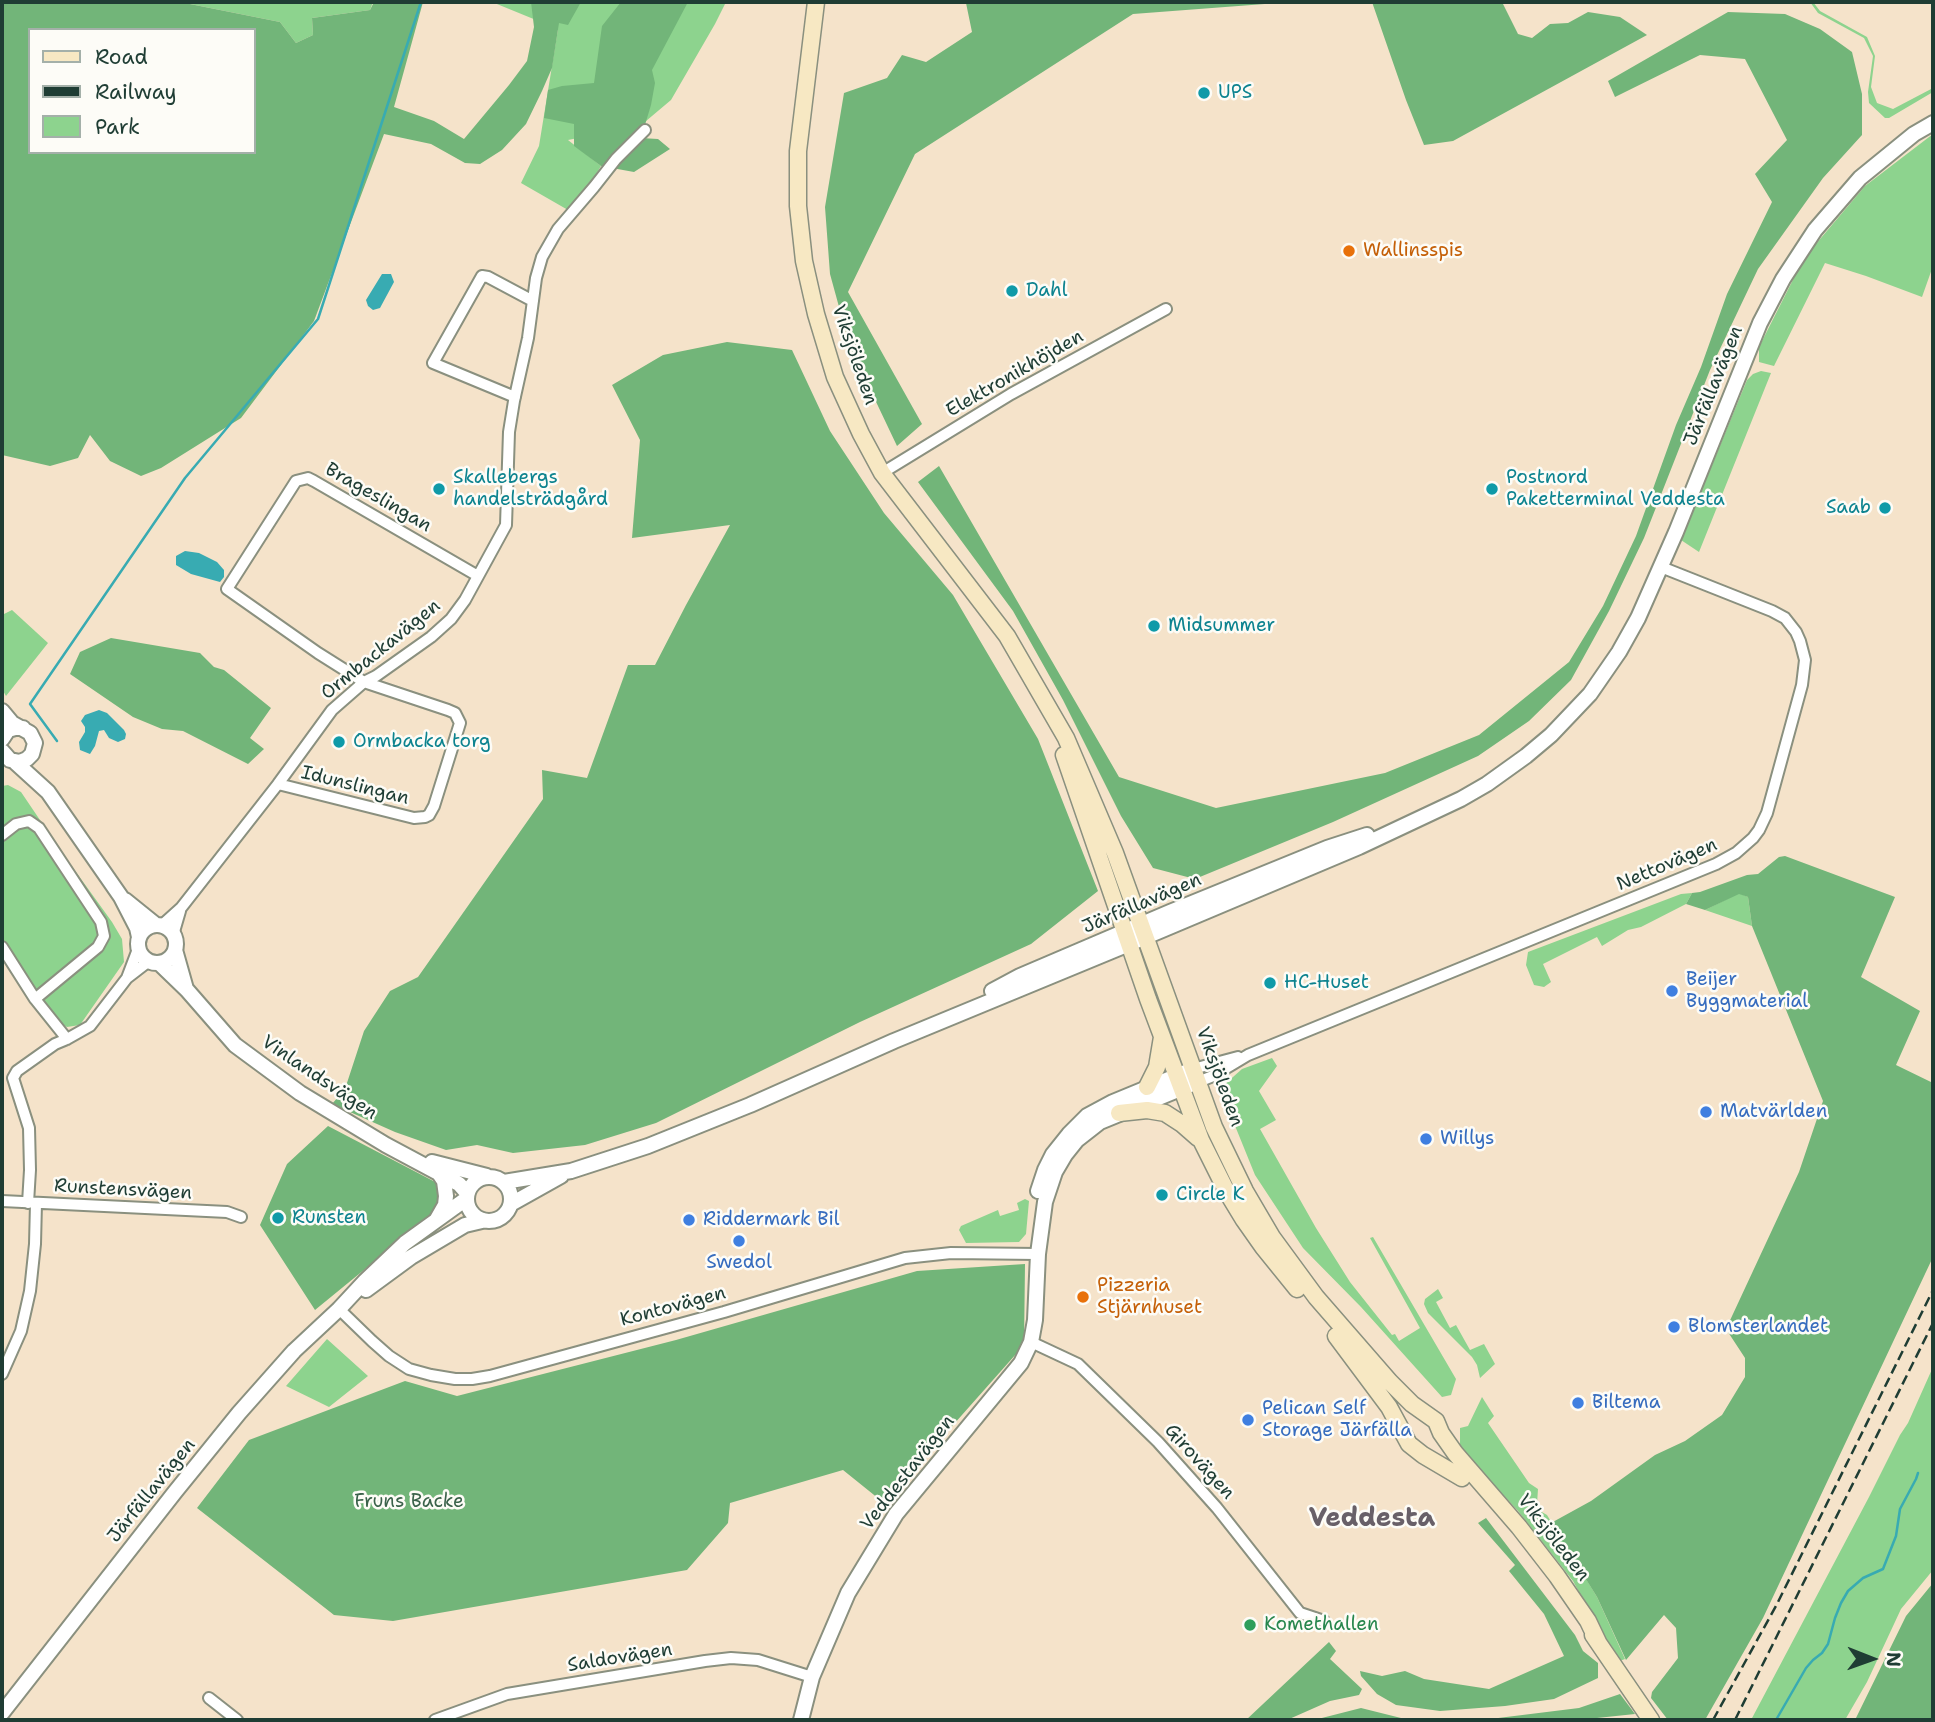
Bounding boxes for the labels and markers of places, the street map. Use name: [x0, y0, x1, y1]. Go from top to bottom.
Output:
place label: UPS: [1218, 82, 1252, 104]
marker: UPS: [1196, 85, 1212, 101]
place label: Wallinsspis: [1363, 240, 1463, 262]
marker: Wallinsspis: [1341, 243, 1357, 259]
place label: Dahl: [1026, 280, 1067, 302]
marker: Dahl: [1004, 283, 1020, 299]
place label: Skallebergs handelsträdgård: [453, 467, 608, 511]
place label: Postnord Paketterminal Veddesta: [1506, 467, 1725, 511]
marker: Skallebergs handelsträdgård: [431, 481, 447, 497]
marker: Postnord Paketterminal Veddesta: [1484, 481, 1500, 497]
place label: Saab: [1826, 497, 1871, 519]
marker: Saab: [1877, 500, 1893, 516]
place label: Midsummer: [1168, 615, 1275, 637]
marker: Midsummer: [1146, 618, 1162, 634]
place label: Ormbacka torg: [353, 731, 491, 753]
marker: Ormbacka torg: [331, 734, 347, 750]
place label: Beijer Byggmaterial: [1686, 969, 1808, 1013]
place label: HC-Huset: [1284, 972, 1369, 994]
marker: HC-Huset: [1262, 975, 1278, 991]
marker: Beijer Byggmaterial: [1664, 983, 1680, 999]
place label: Matvärlden: [1720, 1101, 1827, 1123]
marker: Matvärlden: [1698, 1104, 1714, 1120]
place label: Willys: [1440, 1128, 1495, 1150]
marker: Willys: [1418, 1131, 1434, 1147]
place label: Circle K: [1176, 1184, 1245, 1206]
marker: Circle K: [1154, 1187, 1170, 1203]
place label: Runsten: [292, 1207, 366, 1229]
place label: Riddermark Bil: [703, 1209, 840, 1231]
marker: Runsten: [270, 1210, 286, 1226]
marker: Riddermark Bil: [681, 1212, 697, 1228]
marker: Swedol: [731, 1233, 747, 1249]
place label: Swedol: [706, 1252, 772, 1274]
place label: Pizzeria Stjärnhuset: [1097, 1275, 1202, 1319]
marker: Pizzeria Stjärnhuset: [1075, 1289, 1091, 1305]
place label: Blomsterlandet: [1688, 1316, 1828, 1338]
marker: Blomsterlandet: [1666, 1319, 1682, 1335]
place label: Biltema: [1592, 1392, 1660, 1414]
marker: Biltema: [1570, 1395, 1586, 1411]
place label: Pelican Self Storage Järfälla: [1262, 1398, 1412, 1442]
marker: Pelican Self Storage Järfälla: [1240, 1412, 1256, 1428]
place label: Komethallen: [1264, 1614, 1379, 1636]
marker: Komethallen: [1242, 1617, 1258, 1633]

